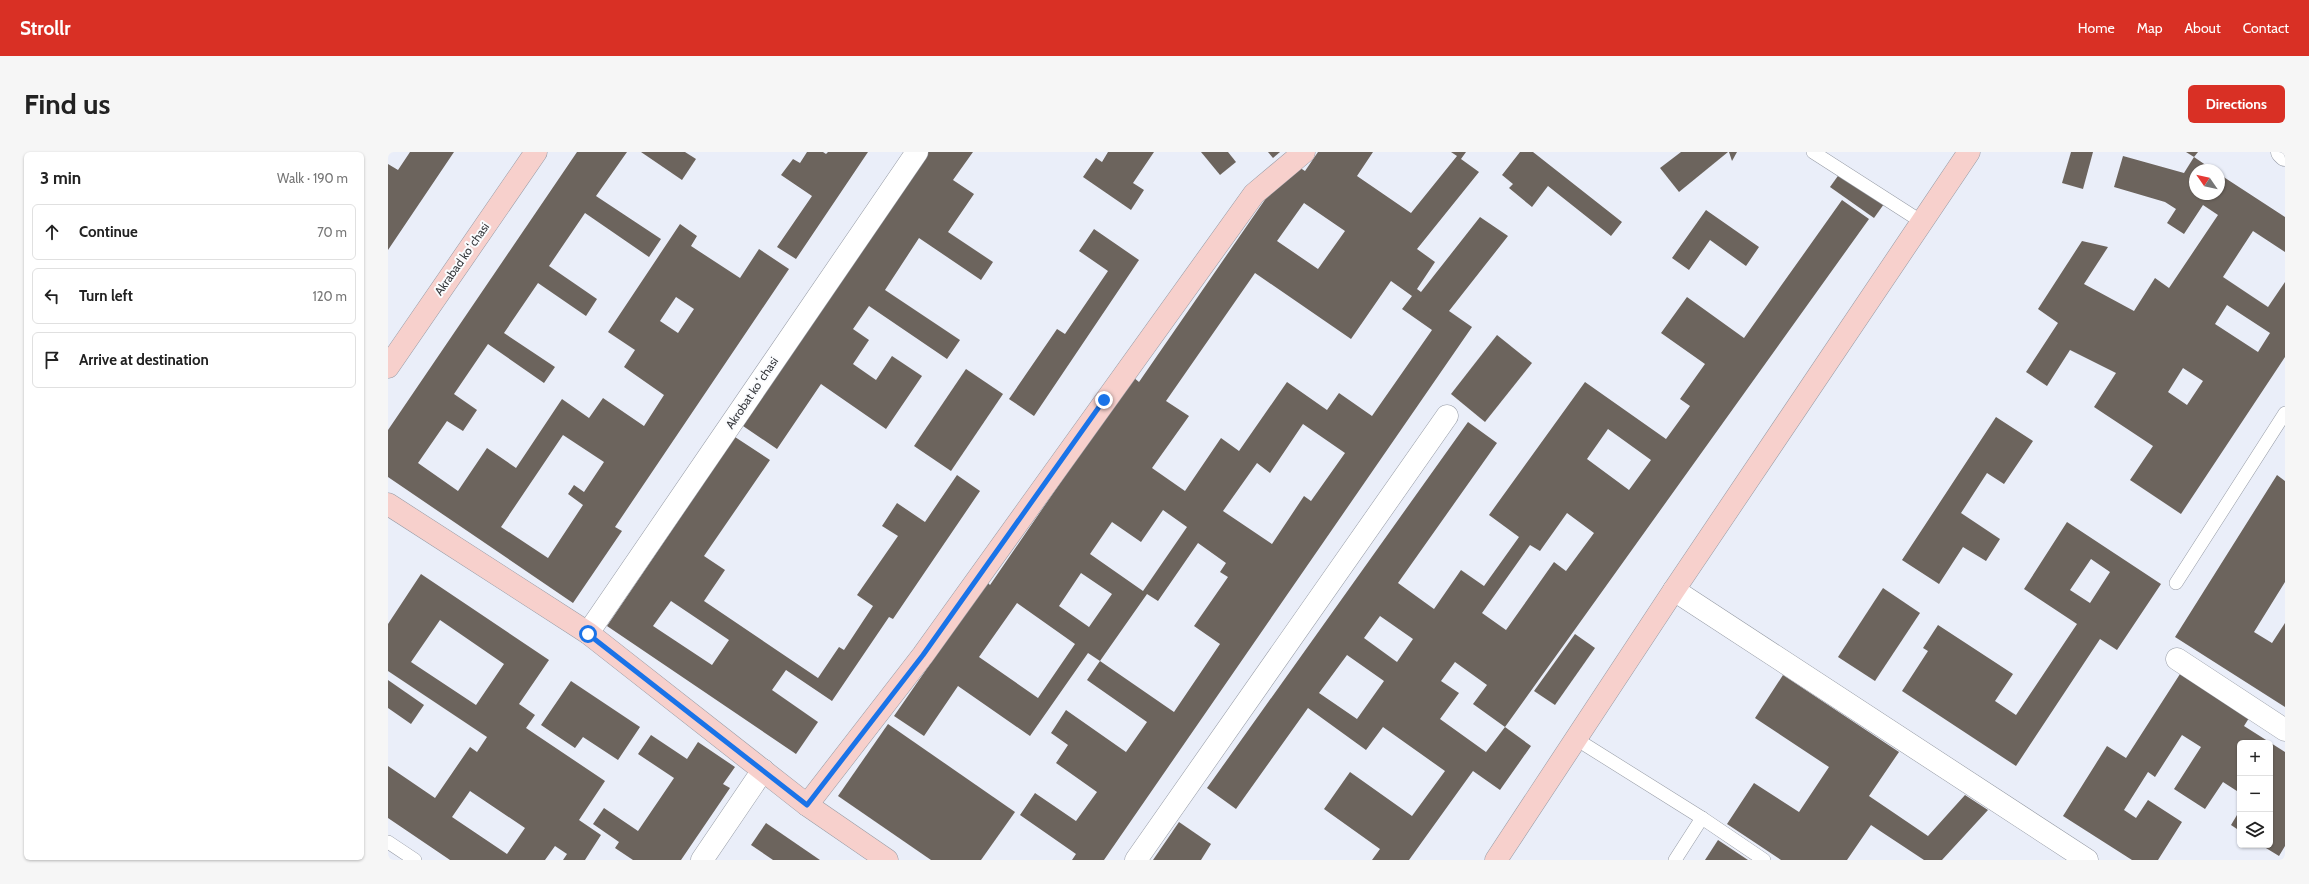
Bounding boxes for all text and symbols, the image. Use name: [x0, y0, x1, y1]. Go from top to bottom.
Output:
text: Strollr: [20, 17, 71, 40]
text: Home: [2078, 19, 2115, 37]
text: Map: [2137, 19, 2162, 37]
text: About: [2184, 19, 2221, 37]
text: Contact: [2243, 19, 2289, 37]
button: Directions: [2188, 85, 2285, 123]
text: Find us: [24, 87, 110, 121]
north arrow: [2189, 164, 2225, 200]
text: 3 min: [40, 168, 81, 188]
text: Walk · 190 m: [277, 170, 348, 186]
street label: Akrabad koʻchasi: [431, 219, 492, 298]
icon: ahead: [41, 221, 63, 243]
text: Continue: [79, 223, 138, 241]
text: 70 m: [317, 224, 347, 240]
icon: left: [41, 285, 63, 307]
text: Turn left: [79, 287, 133, 305]
text: 120 m: [313, 288, 347, 304]
icon: arrive: [41, 349, 63, 371]
text: Arrive at destination: [79, 351, 209, 369]
street label: Akrobat koʻchasi: [722, 354, 781, 432]
route end: [1095, 391, 1113, 409]
route start: [579, 625, 597, 643]
map controls: [2237, 740, 2273, 848]
button: +: [2237, 740, 2273, 776]
button: −: [2237, 776, 2273, 812]
button: layers: [2237, 812, 2273, 848]

